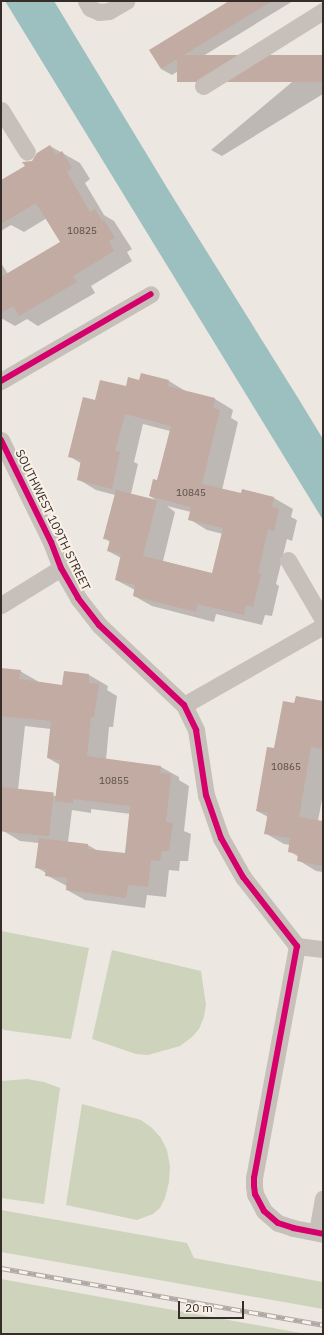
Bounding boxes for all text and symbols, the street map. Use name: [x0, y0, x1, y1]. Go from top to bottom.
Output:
house number: 10825: [67, 225, 97, 237]
street label: SOUTHWEST 109TH STREET: [13, 447, 93, 593]
house number: 10845: [176, 487, 206, 499]
house number: 10865: [271, 761, 301, 773]
house number: 10855: [99, 775, 129, 787]
scale bar: [180, 1293, 246, 1319]
text: 20 m: [185, 1300, 213, 1315]

